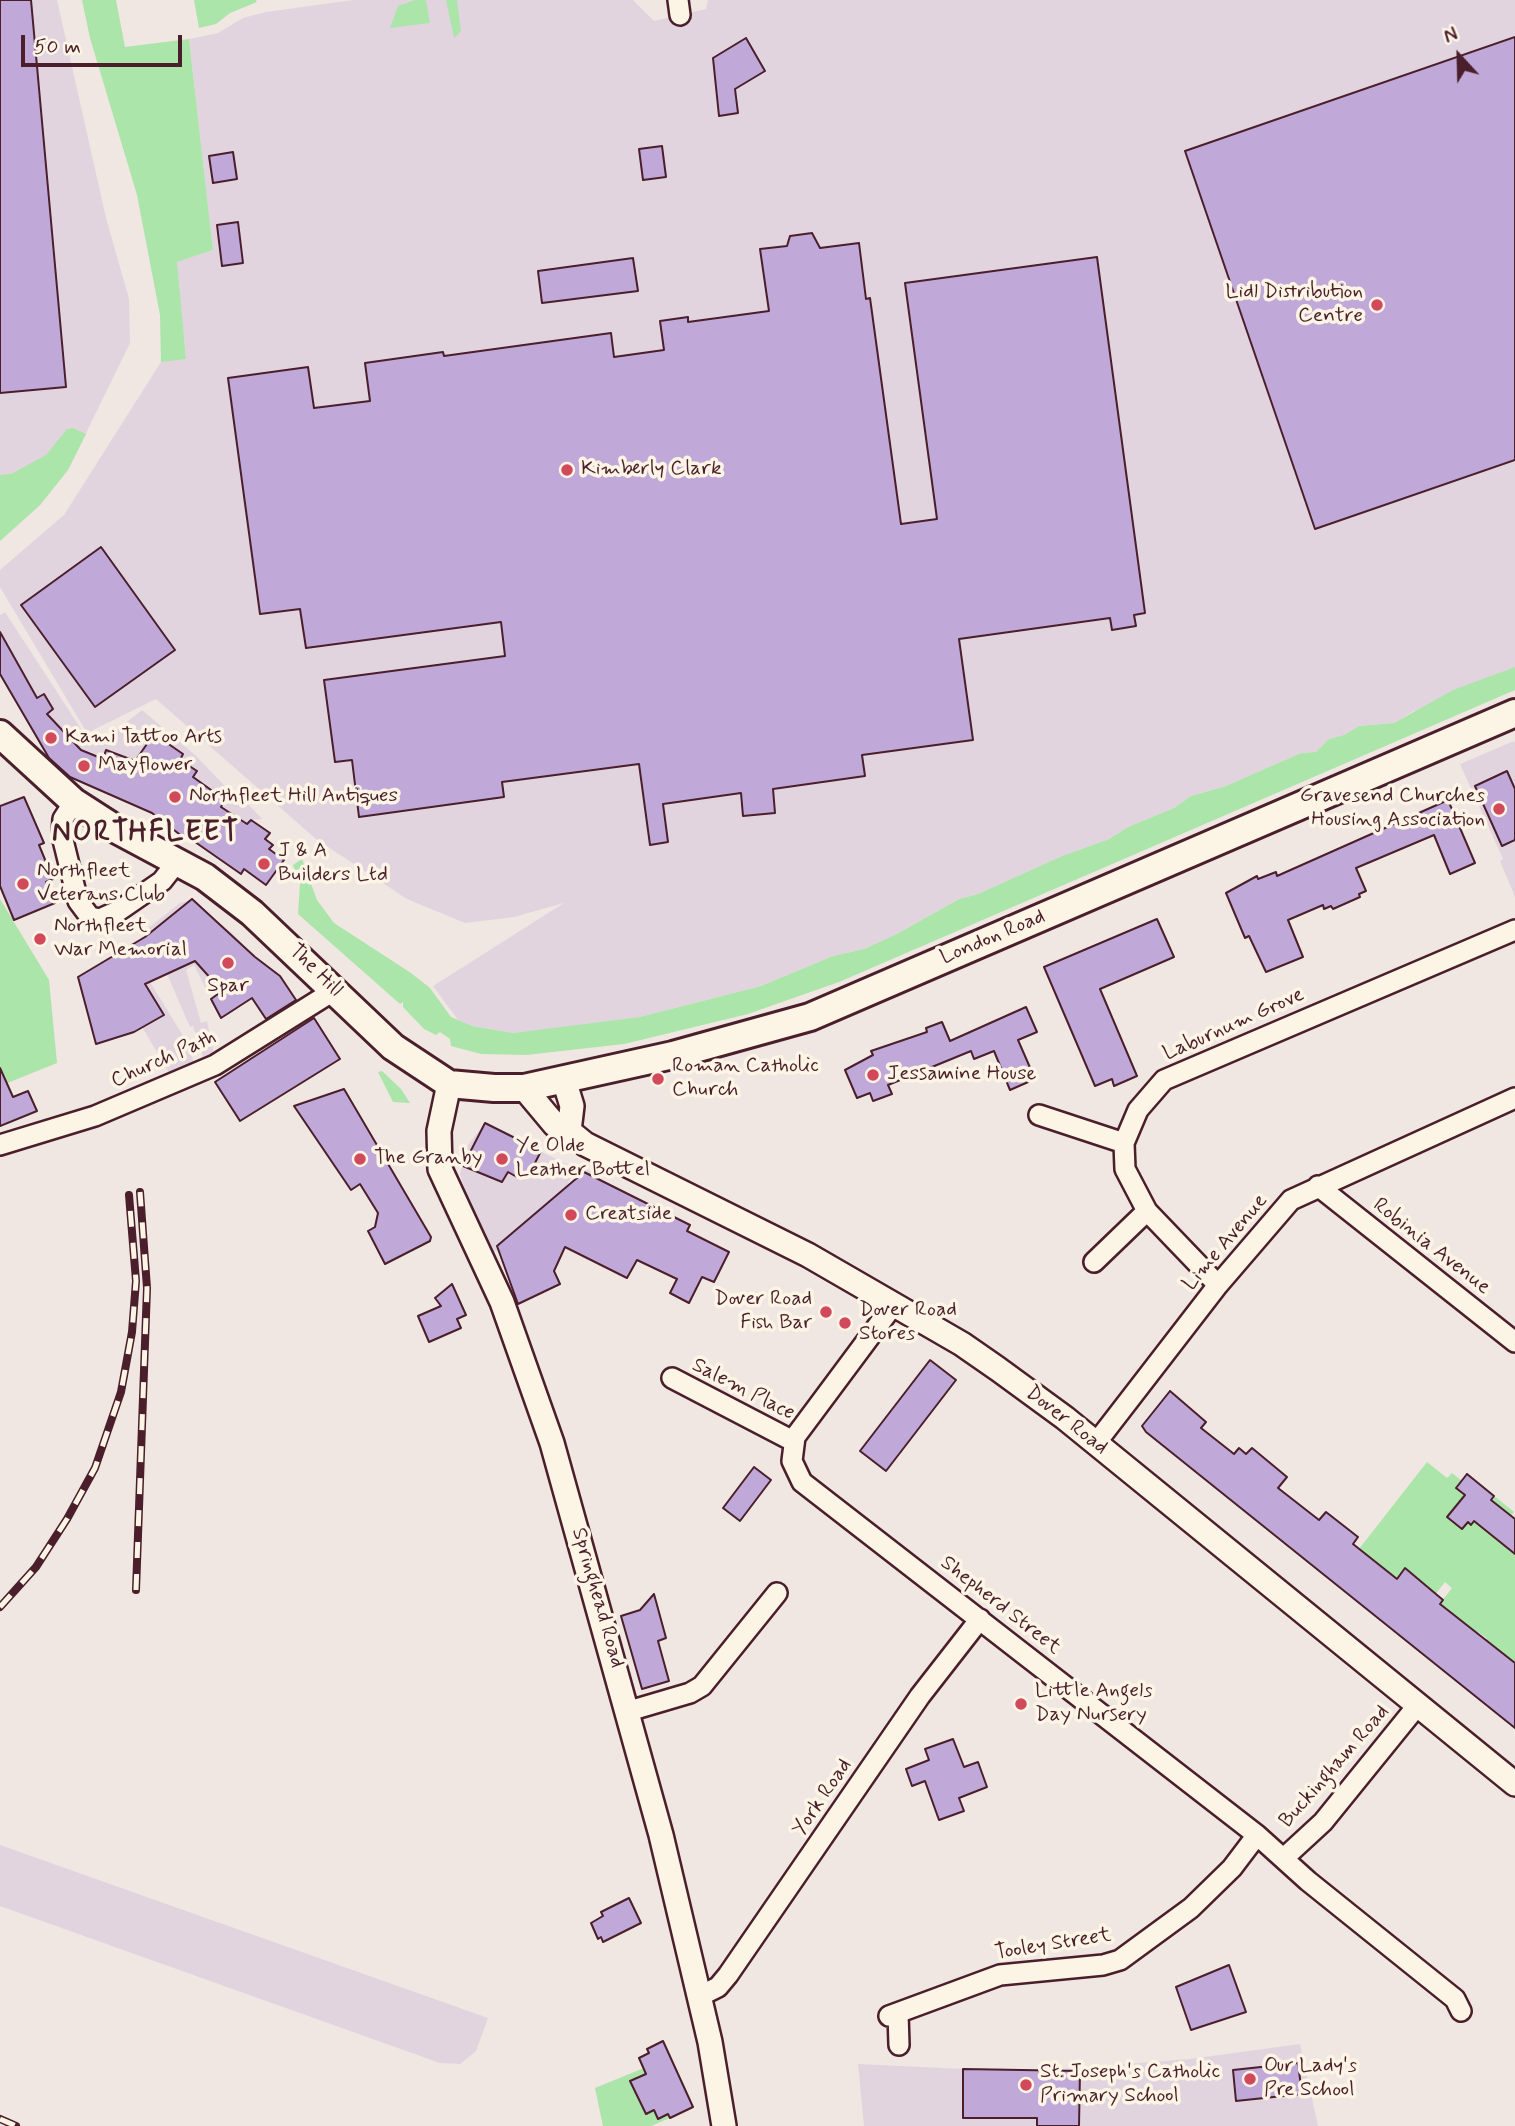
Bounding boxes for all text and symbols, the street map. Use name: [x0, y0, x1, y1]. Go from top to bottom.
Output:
scale bar: [24, 21, 186, 65]
north arrow: [1424, 21, 1494, 91]
text: N: [1440, 22, 1461, 50]
text: 50 m: [34, 33, 81, 61]
place label: Lidl Distribution Centre: [1225, 280, 1363, 330]
marker: Lidl Distribution Centre: [1369, 297, 1385, 313]
place label: Kimberly Clark: [581, 457, 721, 483]
marker: Kimberly Clark: [559, 462, 575, 478]
place label: Kami Tattoo Arts: [65, 725, 222, 751]
marker: Kami Tattoo Arts: [43, 730, 59, 746]
place label: Mayflower: [98, 753, 192, 779]
marker: Mayflower: [76, 758, 92, 774]
place label: Northfleet Hill Antiques: [189, 784, 398, 810]
place label: Gravesend Churches Housing Association: [1300, 784, 1485, 834]
marker: Northfleet Hill Antiques: [167, 789, 183, 805]
marker: Gravesend Churches Housing Association: [1491, 801, 1507, 817]
district label: NORTHFLEET: [51, 817, 241, 851]
place label: J & A Builders Ltd: [278, 839, 388, 889]
marker: J & A Builders Ltd: [256, 856, 272, 872]
place label: Northfleet Veterans Club: [37, 859, 165, 909]
marker: Northfleet Veterans Club: [15, 876, 31, 892]
street label: London Road: [937, 905, 1049, 971]
place label: Northfleet War Memorial: [54, 914, 187, 964]
marker: Northfleet War Memorial: [32, 931, 48, 947]
street label: The Hill: [283, 939, 347, 1003]
marker: Spar: [220, 955, 236, 971]
place label: Spar: [207, 974, 249, 1000]
street label: Laburnum Grove: [1160, 983, 1308, 1067]
street label: Church Path: [108, 1026, 220, 1094]
place label: Roman Catholic Church: [672, 1054, 819, 1104]
place label: Jessamine House: [887, 1062, 1036, 1088]
marker: Jessamine House: [865, 1067, 881, 1083]
marker: Roman Catholic Church: [650, 1071, 666, 1087]
place label: Ye Olde Leather Bottel: [516, 1134, 650, 1184]
place label: The Granby: [374, 1146, 482, 1172]
marker: The Granby: [352, 1151, 368, 1167]
marker: Ye Olde Leather Bottel: [494, 1151, 510, 1167]
street label: Lime Avenue: [1178, 1189, 1274, 1297]
street label: Robinia Avenue: [1367, 1193, 1495, 1301]
place label: Creatside: [585, 1202, 672, 1228]
marker: Creatside: [563, 1207, 579, 1223]
place label: Dover Road Fish Bar: [714, 1287, 812, 1337]
place label: Dover Road Stores: [859, 1298, 957, 1348]
marker: Dover Road Fish Bar: [818, 1304, 834, 1320]
marker: Dover Road Stores: [837, 1315, 853, 1331]
street label: Salem Place: [687, 1353, 799, 1427]
street label: Dover Road: [1020, 1381, 1112, 1461]
street label: Springhead Road: [565, 1525, 629, 1671]
street label: Shepherd Street: [935, 1551, 1065, 1661]
place label: Little Angels Day Nursery: [1035, 1679, 1153, 1729]
marker: Little Angels Day Nursery: [1013, 1696, 1029, 1712]
street label: Buckingham Road: [1275, 1700, 1395, 1834]
street label: York Road: [788, 1754, 858, 1842]
street label: Tooley Street: [993, 1923, 1113, 1967]
place label: Our Lady's Pre School: [1264, 2054, 1357, 2104]
place label: St. Joseph's Catholic Primary School: [1040, 2060, 1220, 2110]
marker: Our Lady's Pre School: [1242, 2071, 1258, 2087]
marker: St. Joseph's Catholic Primary School: [1018, 2077, 1034, 2093]

